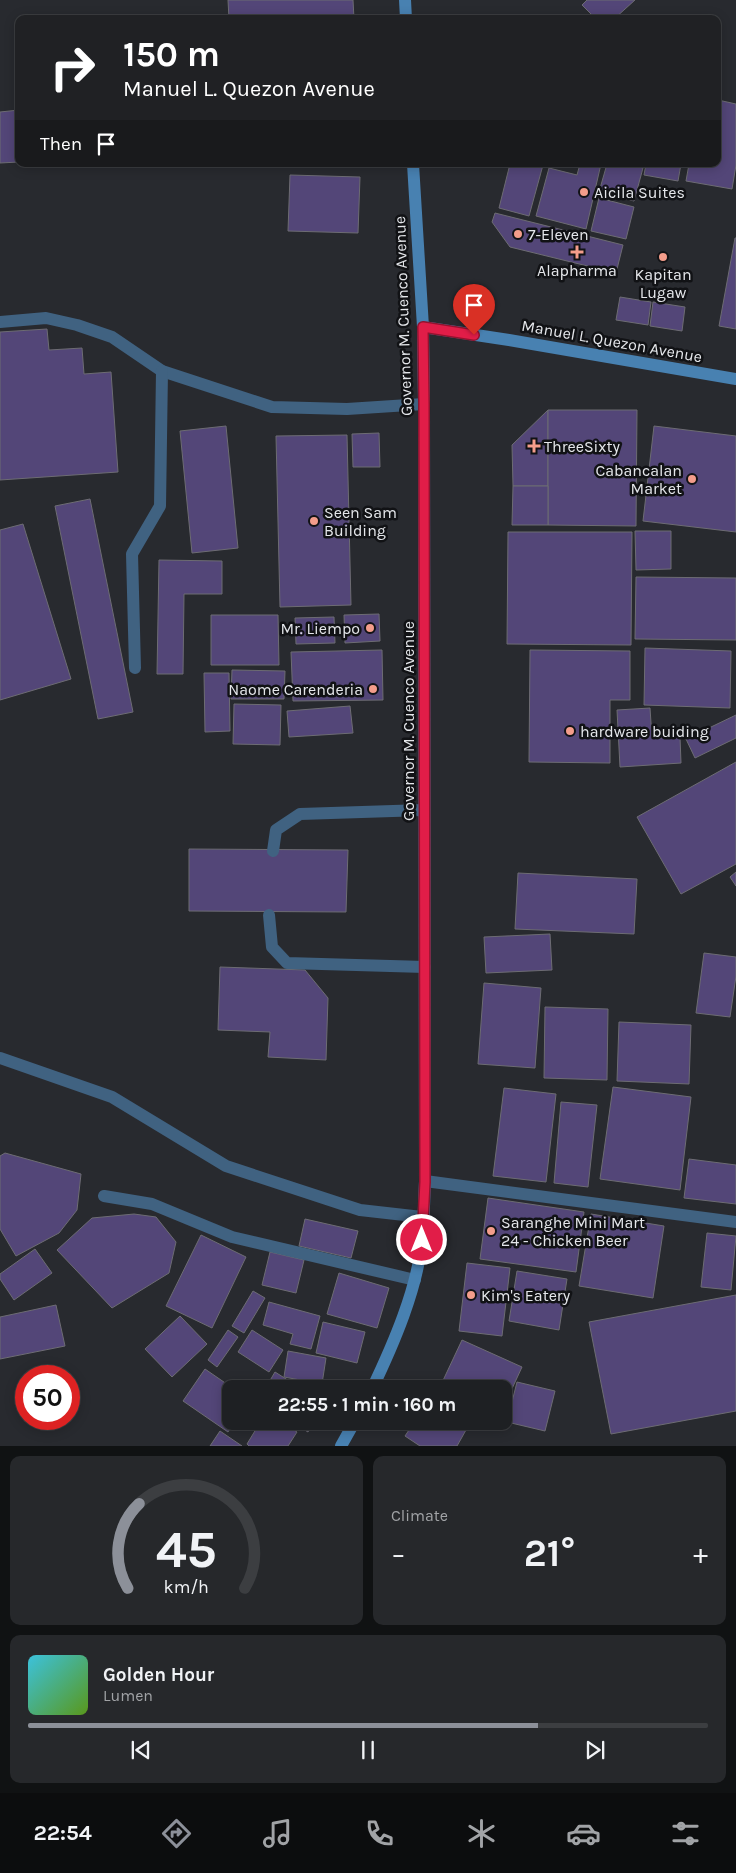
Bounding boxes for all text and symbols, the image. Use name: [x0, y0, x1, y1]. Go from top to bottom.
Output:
text: 150 m: [123, 34, 220, 75]
icon: right: [40, 35, 105, 100]
text: Manuel L. Quezon Avenue: [123, 76, 375, 102]
icon: arrive: [92, 130, 120, 158]
text: Then: [40, 133, 82, 155]
place label: Aicila Suites: [594, 183, 685, 202]
marker: Aicila Suites: [578, 186, 590, 198]
street label: Governor M. Cuenco Avenue: [390, 216, 416, 416]
place label: 7-Eleven: [528, 225, 589, 244]
marker: 7-Eleven: [512, 228, 524, 240]
marker: Alapharma: [571, 246, 583, 258]
marker: Kapitan Lugaw: [657, 251, 669, 263]
place label: Alapharma: [537, 261, 617, 280]
place label: Kapitan Lugaw: [634, 265, 692, 302]
pin: [453, 284, 495, 335]
icon: arrive: [460, 291, 488, 319]
street label: Manuel L. Quezon Avenue: [520, 316, 704, 366]
place label: ThreeSixty: [544, 437, 621, 456]
marker: ThreeSixty: [528, 440, 540, 452]
place label: Cabancalan Market: [595, 461, 682, 498]
marker: Cabancalan Market: [686, 473, 698, 485]
place label: Seen Sam Building: [324, 503, 397, 540]
marker: Seen Sam Building: [308, 515, 320, 527]
place label: Mr. Liempo: [280, 619, 360, 638]
street label: Governor M. Cuenco Avenue: [399, 621, 418, 821]
marker: Mr. Liempo: [364, 622, 376, 634]
place label: Naome Carenderia: [228, 680, 363, 699]
marker: Naome Carenderia: [367, 683, 379, 695]
place label: hardware buiding: [580, 722, 709, 741]
marker: hardware buiding: [564, 725, 576, 737]
position arrow: [395, 1213, 447, 1265]
place label: Saranghe Mini Mart 24 - Chicken Beer: [501, 1213, 645, 1250]
marker: Saranghe Mini Mart 24 - Chicken Beer: [485, 1225, 497, 1237]
place label: Kim's Eatery: [481, 1286, 571, 1305]
marker: Kim's Eatery: [465, 1289, 477, 1301]
speed limit sign: 50: [15, 1365, 80, 1430]
text: 22:55 · 1 min · 160 m: [278, 1394, 456, 1416]
text: Climate: [391, 1506, 448, 1525]
text: 45: [156, 1519, 217, 1580]
text: 21°: [524, 1531, 575, 1576]
text: −: [391, 1537, 406, 1570]
text: +: [693, 1537, 708, 1570]
text: km/h: [164, 1577, 209, 1598]
text: Golden Hour: [103, 1664, 214, 1686]
text: Lumen: [103, 1686, 153, 1705]
icon: previous: [127, 1736, 155, 1764]
icon: pause: [354, 1736, 382, 1764]
icon: next: [581, 1736, 609, 1764]
icon: directions: [159, 1816, 194, 1851]
icon: music: [260, 1816, 295, 1851]
icon: phone: [362, 1816, 397, 1851]
icon: climate: [464, 1816, 499, 1851]
icon: car: [566, 1816, 601, 1851]
icon: filters: [668, 1816, 703, 1851]
text: 22:54: [33, 1820, 92, 1846]

